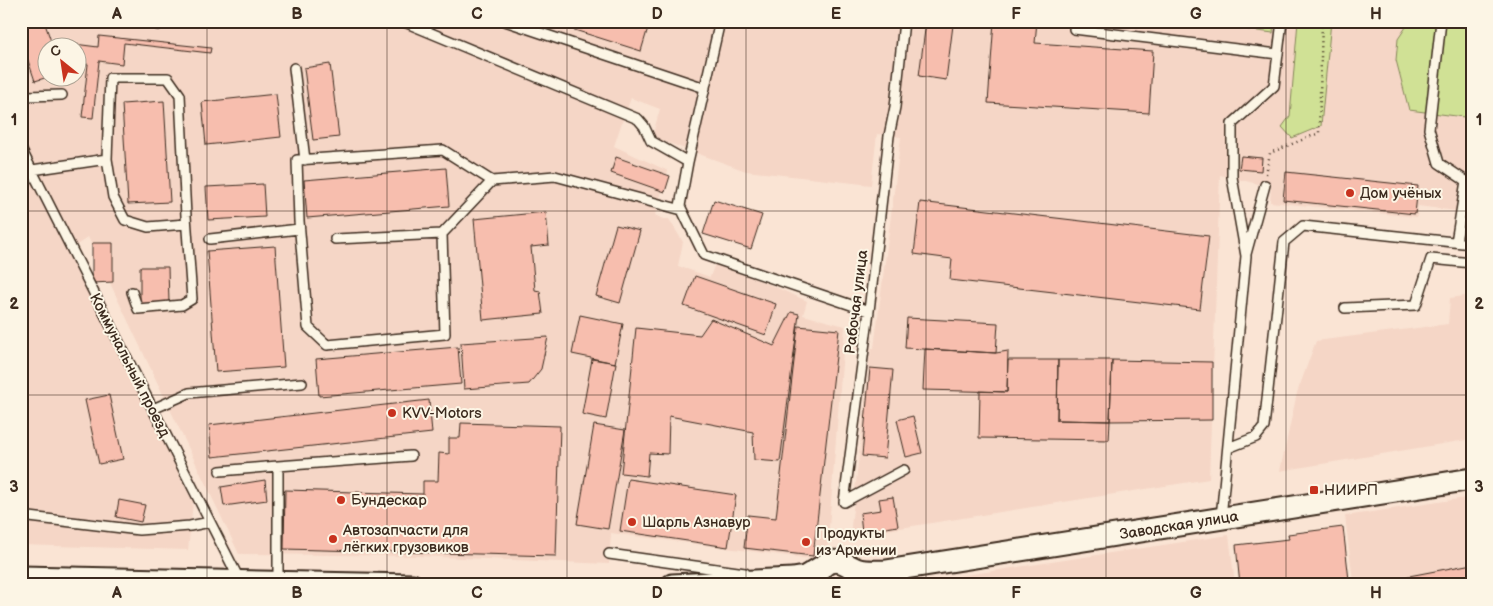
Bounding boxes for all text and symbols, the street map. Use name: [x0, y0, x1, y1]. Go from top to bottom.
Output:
text: A: [111, 5, 122, 24]
text: B: [291, 5, 303, 24]
text: C: [471, 5, 483, 24]
text: D: [651, 5, 663, 24]
text: E: [831, 5, 841, 24]
text: F: [1011, 5, 1021, 24]
text: G: [1190, 5, 1202, 24]
text: H: [1370, 5, 1382, 24]
north arrow: [38, 38, 88, 88]
text: С: [47, 41, 64, 61]
text: 1: [11, 111, 17, 130]
text: 1: [1476, 111, 1482, 130]
place label: Дом учёных: [1360, 184, 1442, 203]
marker: Дом учёных: [1344, 187, 1356, 199]
street label: Рабочая улица: [841, 249, 872, 355]
street label: Коммунальный проезд: [85, 290, 174, 440]
text: 2: [9, 295, 19, 314]
text: 2: [1474, 295, 1484, 314]
place label: KVV-Motors: [402, 404, 482, 423]
marker: KVV-Motors: [386, 407, 398, 419]
text: 3: [9, 478, 19, 497]
text: 3: [1474, 478, 1484, 497]
place label: НИИРП: [1324, 481, 1378, 500]
marker: НИИРП: [1308, 484, 1320, 496]
place label: Бундескар: [351, 491, 427, 510]
marker: Бундескар: [335, 494, 347, 506]
street label: Заводская улица: [1118, 507, 1240, 544]
place label: Шарль Азнавур: [642, 513, 751, 532]
marker: Шарль Азнавур: [626, 516, 638, 528]
place label: Автозапчасти для лёгких грузовиков: [342, 521, 469, 557]
place label: Продукты из Армении: [816, 524, 897, 560]
marker: Автозапчасти для лёгких грузовиков: [327, 533, 339, 545]
marker: Продукты из Армении: [800, 536, 812, 548]
text: A: [111, 584, 122, 603]
text: B: [291, 584, 303, 603]
text: C: [471, 584, 483, 603]
text: D: [651, 584, 663, 603]
text: E: [831, 584, 841, 603]
text: F: [1011, 584, 1021, 603]
text: G: [1190, 584, 1202, 603]
text: H: [1370, 584, 1382, 603]

